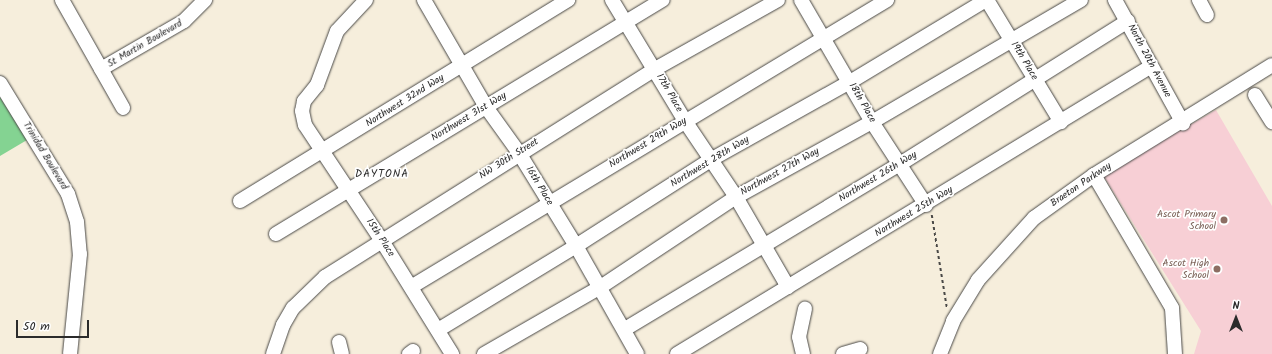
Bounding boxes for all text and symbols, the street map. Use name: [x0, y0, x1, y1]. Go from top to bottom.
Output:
street label: St Martin Boulevard: [105, 18, 185, 70]
street label: North 20th Avenue: [1125, 22, 1173, 100]
street label: 19th Place: [1008, 40, 1040, 82]
street label: Northwest 32nd Way: [364, 72, 446, 130]
street label: 17th Place: [653, 72, 685, 114]
street label: 18th Place: [846, 81, 878, 125]
street label: Northwest 31st Way: [429, 90, 509, 144]
street label: Northwest 29th Way: [607, 115, 689, 171]
street label: Trinidad Boulevard: [20, 120, 70, 192]
street label: Northwest 28th Way: [669, 134, 751, 190]
street label: NW 30th Street: [477, 136, 541, 182]
street label: Northwest 27th Way: [739, 145, 821, 199]
street label: Northwest 26th Way: [837, 149, 919, 205]
street label: Braeton Parkway: [1048, 160, 1114, 210]
street label: 16th Place: [523, 164, 555, 208]
district label: DAYTONA: [355, 167, 409, 181]
street label: Northwest 25th Way: [873, 184, 955, 240]
place label: Ascot Primary School: [1157, 208, 1216, 232]
marker: Ascot Primary School: [1219, 215, 1229, 225]
street label: 15th Place: [363, 217, 397, 259]
place label: Ascot High School: [1163, 257, 1209, 280]
marker: Ascot High School: [1212, 264, 1222, 274]
text: N: [1233, 297, 1239, 315]
north arrow: [1216, 298, 1256, 338]
scale bar: [18, 312, 91, 338]
text: 50 m: [23, 317, 50, 336]

